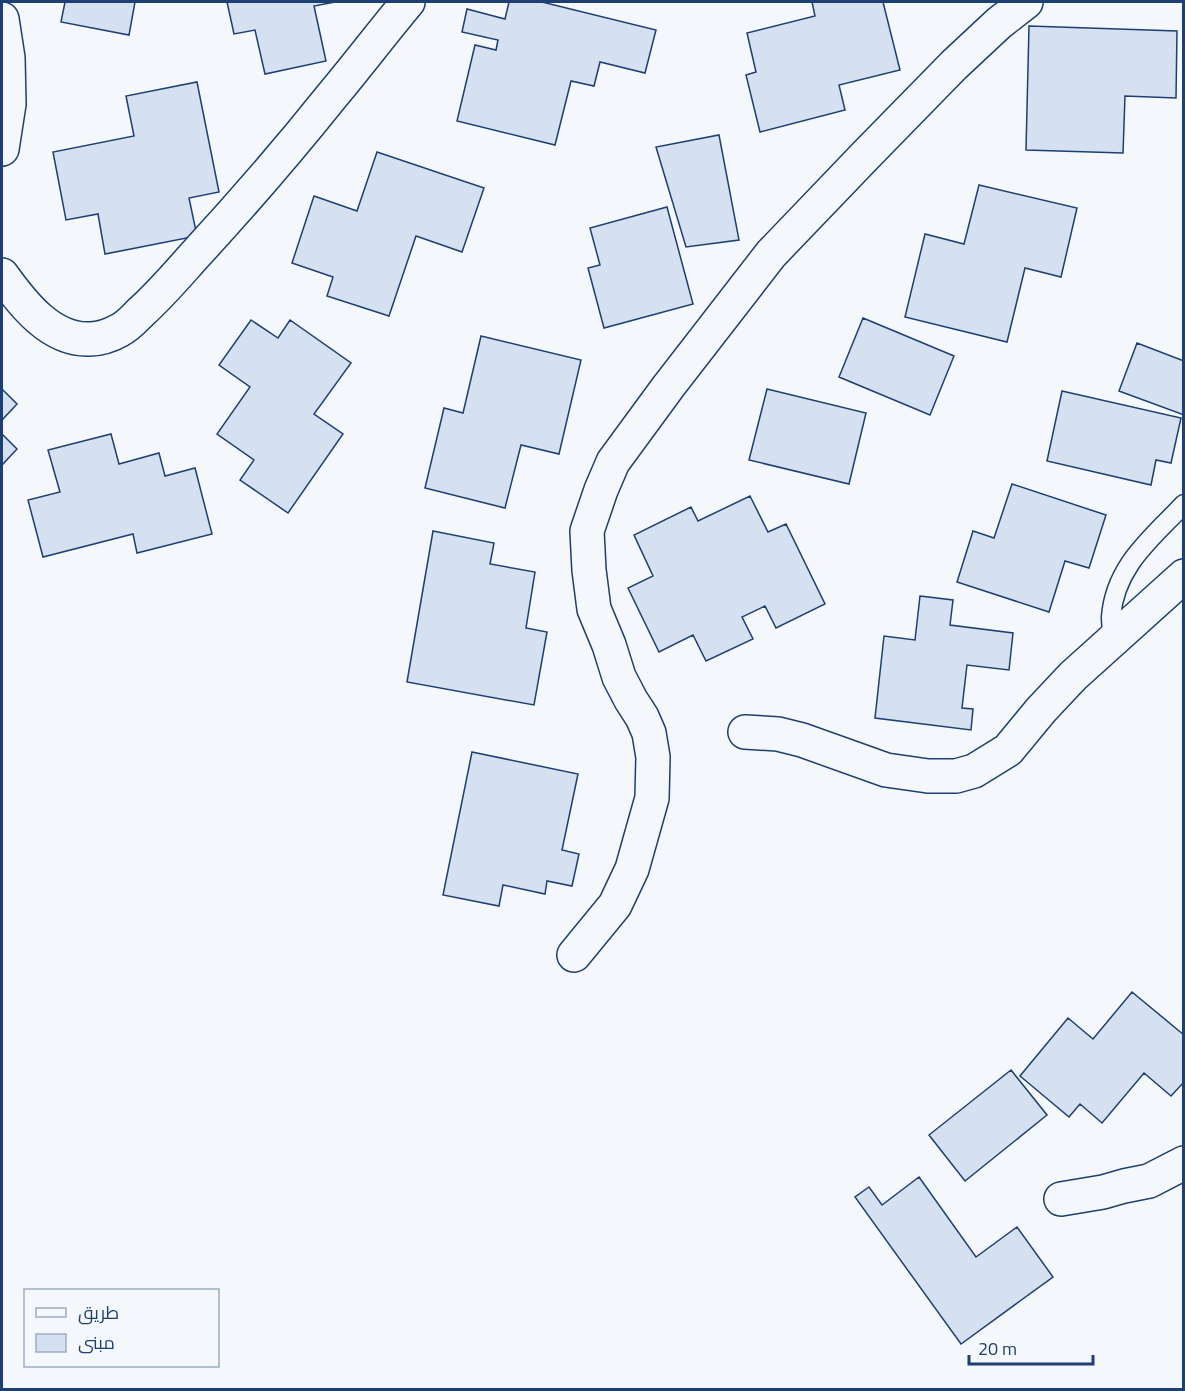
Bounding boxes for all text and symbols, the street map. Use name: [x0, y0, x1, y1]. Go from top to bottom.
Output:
legend: [24, 1289, 219, 1367]
text: طريق: [78, 1299, 119, 1326]
scale bar: [969, 1328, 1094, 1366]
text: مبنى: [78, 1329, 115, 1356]
text: 20 m: [978, 1335, 1017, 1362]

